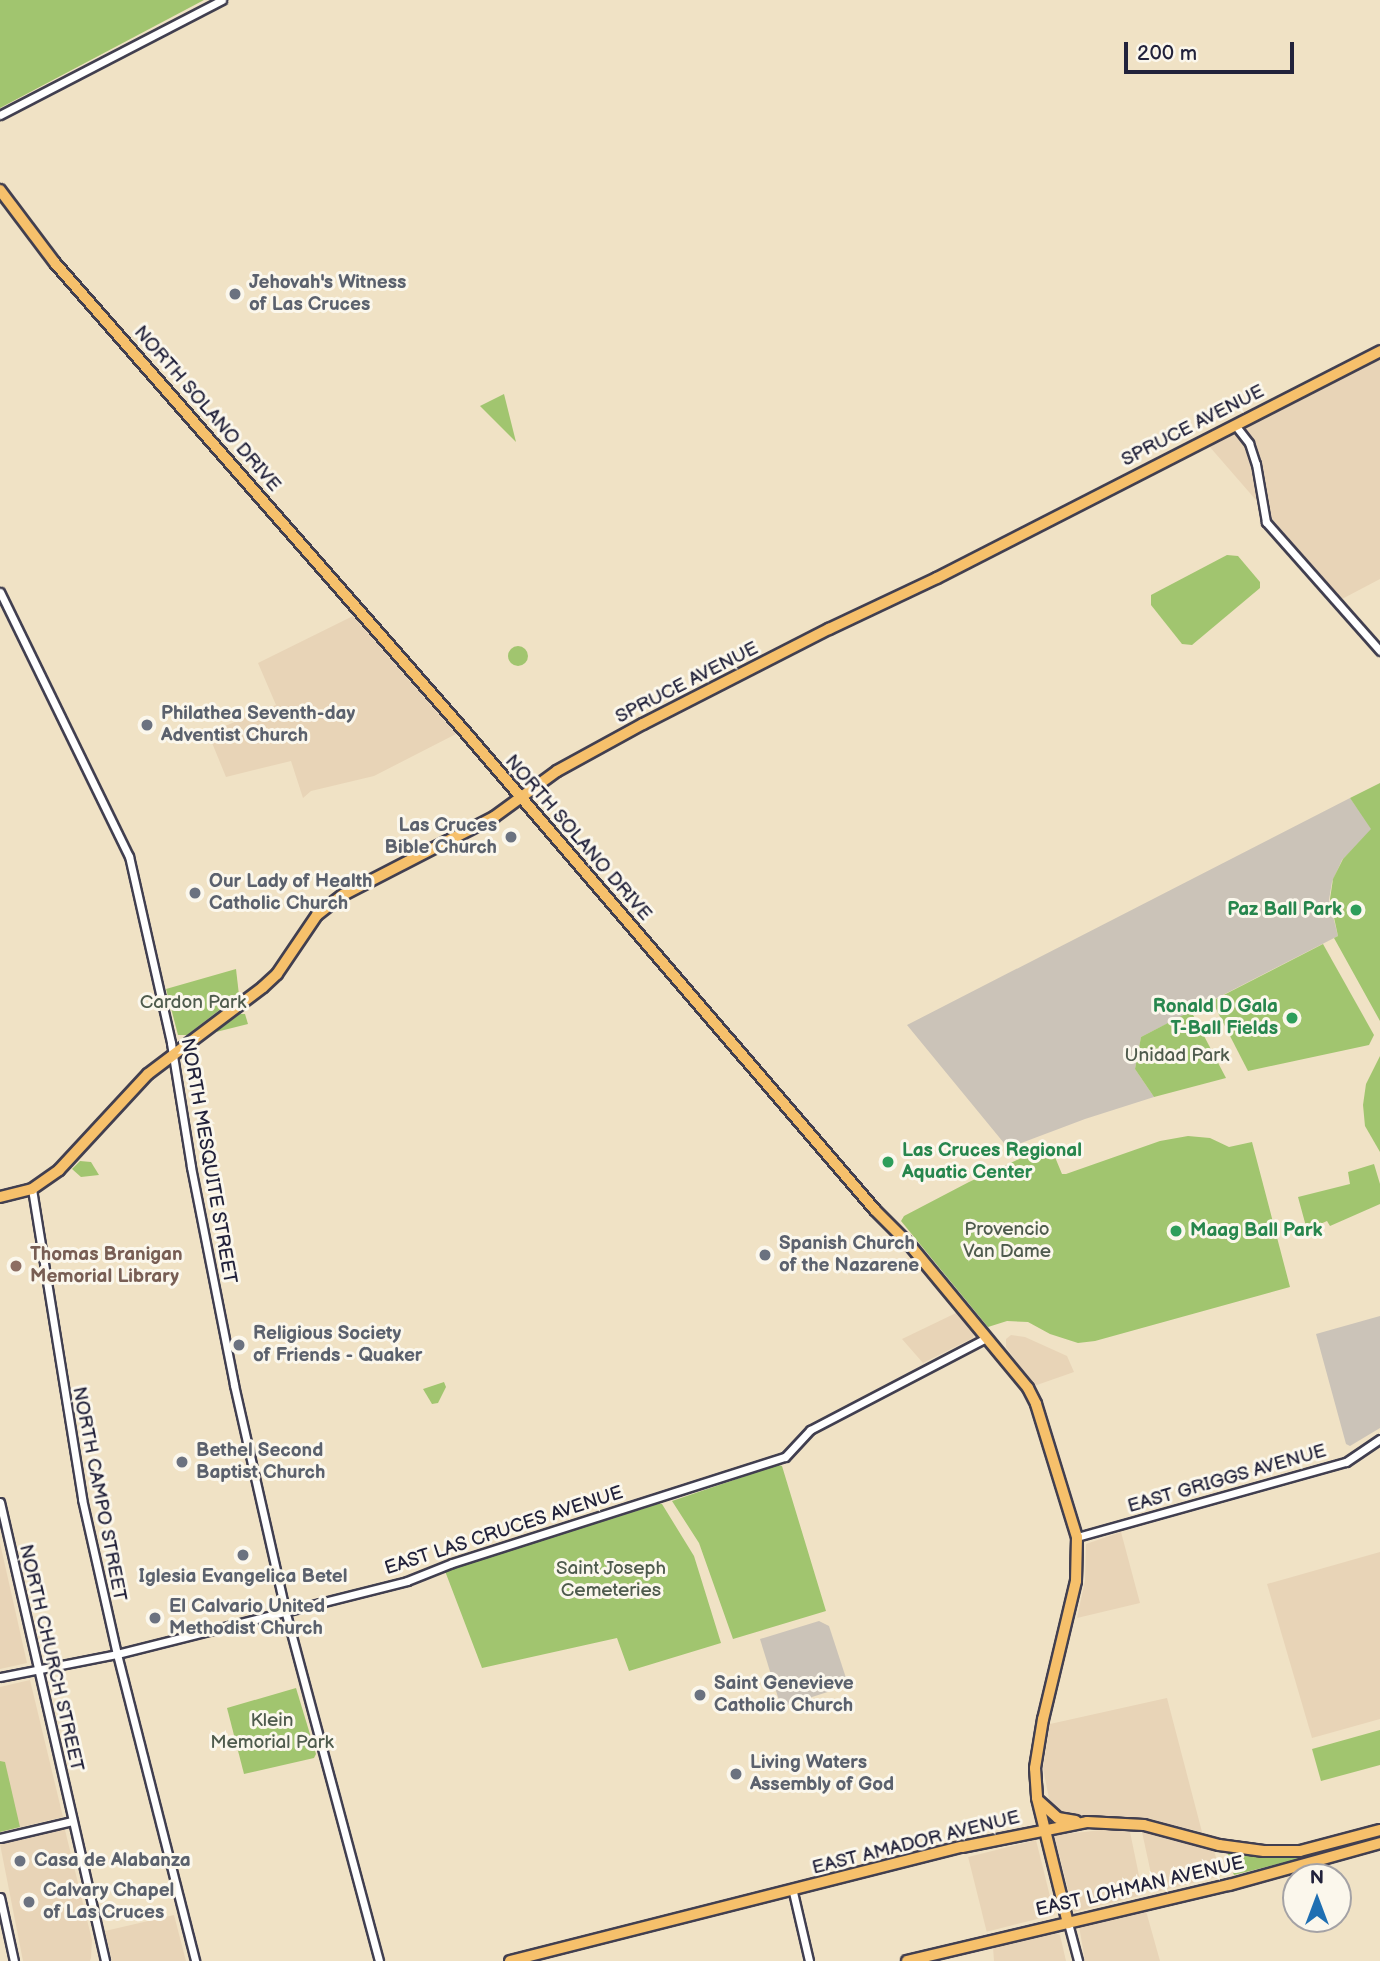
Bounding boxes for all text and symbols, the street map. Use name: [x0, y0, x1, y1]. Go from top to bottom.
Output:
scale bar: [1128, 28, 1298, 72]
text: 200 m: [1137, 41, 1197, 66]
place label: Jehovah's Witness of Las Cruces: [249, 272, 406, 316]
marker: Jehovah's Witness of Las Cruces: [227, 286, 243, 302]
street label: NORTH SOLANO DRIVE: [129, 321, 285, 497]
street label: SPRUCE AVENUE: [1118, 380, 1268, 472]
street label: SPRUCE AVENUE: [612, 637, 762, 729]
place label: Philathea Seventh-day Adventist Church: [161, 703, 355, 747]
marker: Philathea Seventh-day Adventist Church: [139, 717, 155, 733]
street label: NORTH SOLANO DRIVE: [500, 750, 656, 926]
place label: Las Cruces Bible Church: [385, 815, 497, 859]
marker: Las Cruces Bible Church: [503, 829, 519, 845]
place label: Our Lady of Health Catholic Church: [209, 871, 373, 915]
marker: Our Lady of Health Catholic Church: [187, 885, 203, 901]
place label: Paz Ball Park: [1227, 899, 1342, 921]
marker: Paz Ball Park: [1348, 902, 1364, 918]
park label: Cardon Park: [140, 992, 246, 1014]
place label: Ronald D Gala T-Ball Fields: [1153, 996, 1278, 1040]
marker: Ronald D Gala T-Ball Fields: [1284, 1010, 1300, 1026]
street label: NORTH MESQUITE STREET: [175, 1036, 241, 1286]
park label: Unidad Park: [1125, 1045, 1229, 1067]
place label: Las Cruces Regional Aquatic Center: [902, 1140, 1082, 1184]
marker: Las Cruces Regional Aquatic Center: [880, 1154, 896, 1170]
park label: Provencio Van Dame: [963, 1219, 1051, 1263]
place label: Maag Ball Park: [1190, 1220, 1323, 1242]
marker: Maag Ball Park: [1168, 1223, 1184, 1239]
place label: Spanish Church of the Nazarene: [779, 1233, 919, 1277]
place label: Thomas Branigan Memorial Library: [30, 1244, 183, 1288]
marker: Spanish Church of the Nazarene: [757, 1247, 773, 1263]
marker: Thomas Branigan Memorial Library: [8, 1258, 24, 1274]
place label: Religious Society of Friends - Quaker: [253, 1323, 422, 1367]
marker: Religious Society of Friends - Quaker: [231, 1337, 247, 1353]
street label: NORTH CAMPO STREET: [67, 1385, 131, 1603]
place label: Bethel Second Baptist Church: [196, 1440, 325, 1484]
street label: EAST GRIGGS AVENUE: [1125, 1440, 1329, 1518]
marker: Bethel Second Baptist Church: [174, 1454, 190, 1470]
street label: EAST LAS CRUCES AVENUE: [382, 1482, 626, 1580]
street label: NORTH CHURCH STREET: [14, 1542, 88, 1774]
marker: Iglesia Evangelica Betel: [235, 1547, 251, 1563]
park label: Saint Joseph Cemeteries: [556, 1558, 666, 1602]
place label: Iglesia Evangelica Betel: [138, 1566, 348, 1588]
place label: El Calvario United Methodist Church: [169, 1596, 325, 1640]
marker: El Calvario United Methodist Church: [147, 1610, 163, 1626]
place label: Saint Genevieve Catholic Church: [714, 1673, 854, 1717]
marker: Saint Genevieve Catholic Church: [692, 1687, 708, 1703]
park label: Klein Memorial Park: [210, 1710, 334, 1754]
place label: Living Waters Assembly of God: [750, 1752, 895, 1796]
marker: Living Waters Assembly of God: [728, 1766, 744, 1782]
street label: EAST AMADOR AVENUE: [810, 1806, 1022, 1880]
place label: Casa de Alabanza: [34, 1850, 191, 1872]
street label: EAST LOHMAN AVENUE: [1034, 1852, 1246, 1922]
marker: Casa de Alabanza: [12, 1853, 28, 1869]
north arrow: [1282, 1863, 1352, 1933]
text: N: [1310, 1867, 1324, 1890]
place label: Calvary Chapel of Las Cruces: [43, 1880, 175, 1924]
marker: Calvary Chapel of Las Cruces: [21, 1894, 37, 1910]

